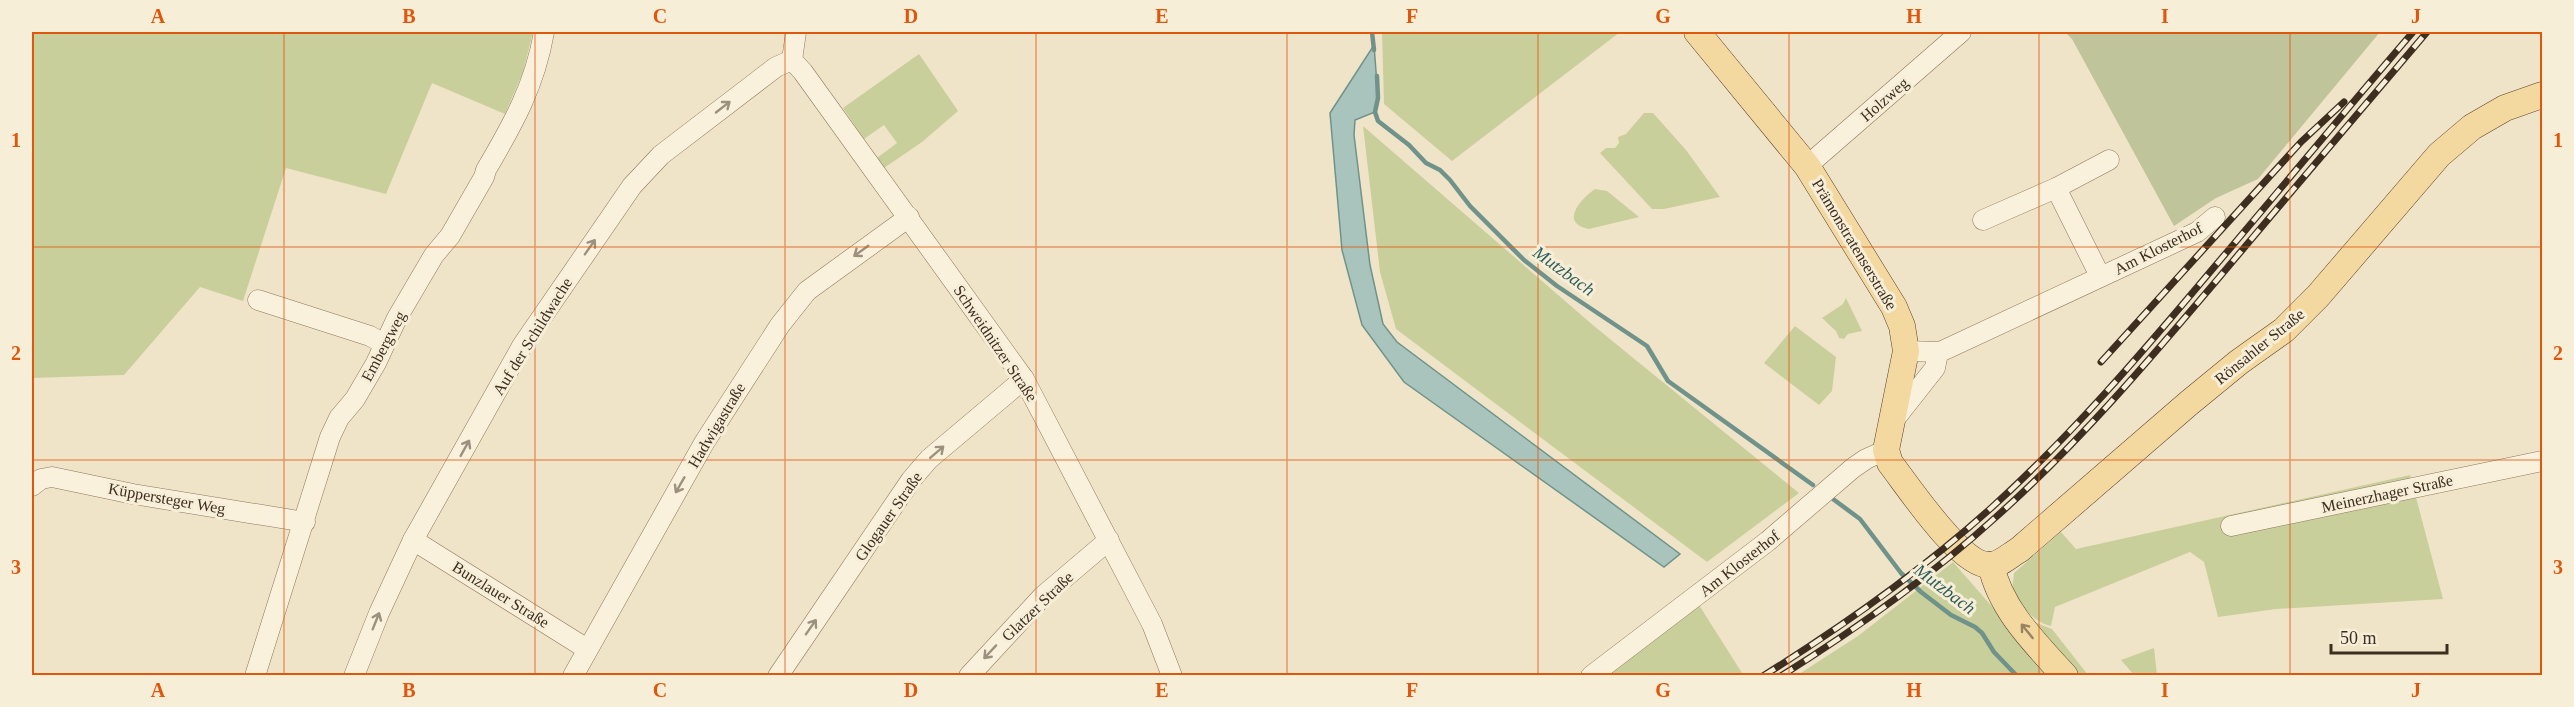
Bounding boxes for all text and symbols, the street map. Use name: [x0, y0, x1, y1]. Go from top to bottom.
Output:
text: A: [151, 5, 166, 27]
text: B: [402, 5, 416, 27]
text: C: [653, 5, 667, 27]
text: D: [904, 5, 918, 27]
text: E: [1155, 5, 1169, 27]
text: F: [1406, 5, 1418, 27]
text: G: [1655, 5, 1671, 27]
text: H: [1906, 5, 1922, 27]
text: I: [2161, 5, 2169, 27]
text: J: [2411, 5, 2421, 27]
street label: Holzweg: [1857, 74, 1912, 125]
one-way arrow: [715, 100, 731, 113]
text: 1: [11, 129, 21, 151]
text: 1: [2553, 129, 2563, 151]
street label: Prämonstratenserstraße: [1809, 176, 1900, 313]
street label: Am Klosterhof: [2111, 219, 2206, 278]
one-way arrow: [584, 239, 596, 256]
water label: Mutzbach: [1529, 241, 1599, 300]
one-way arrow: [854, 245, 870, 257]
street label: Auf der Schildwache: [489, 274, 575, 398]
street label: Schweidnitzer Straße: [950, 282, 1041, 405]
street label: Rönsahler Straße: [2211, 305, 2307, 388]
street label: Embergweg: [358, 308, 410, 385]
text: 2: [11, 342, 21, 364]
text: 2: [2553, 342, 2563, 364]
street label: Hadwigastraße: [684, 380, 749, 471]
one-way arrow: [459, 440, 471, 457]
one-way arrow: [929, 446, 945, 459]
street label: Glogauer Straße: [852, 469, 926, 564]
street label: Meinerzhager Straße: [2320, 471, 2454, 517]
one-way arrow: [673, 476, 685, 493]
street label: Küppersteger Weg: [107, 480, 227, 518]
street label: Am Klosterhof: [1696, 527, 1783, 600]
text: 3: [11, 556, 21, 578]
text: 3: [2553, 556, 2563, 578]
street label: Bunzlauer Straße: [449, 558, 552, 631]
water label: Mutzbach: [1910, 559, 1979, 618]
street label: Glatzer Straße: [998, 568, 1076, 644]
one-way arrow: [371, 612, 382, 631]
scale bar: [2331, 617, 2446, 655]
one-way arrow: [805, 620, 817, 636]
one-way arrow: [2021, 624, 2034, 640]
text: 50 m: [2340, 628, 2377, 648]
one-way arrow: [984, 644, 998, 659]
text: A: [151, 679, 166, 701]
text: B: [402, 679, 416, 701]
text: C: [653, 679, 667, 701]
text: D: [904, 679, 918, 701]
text: E: [1155, 679, 1169, 701]
text: F: [1406, 679, 1418, 701]
text: G: [1655, 679, 1671, 701]
text: H: [1906, 679, 1922, 701]
text: I: [2161, 679, 2169, 701]
text: J: [2411, 679, 2421, 701]

